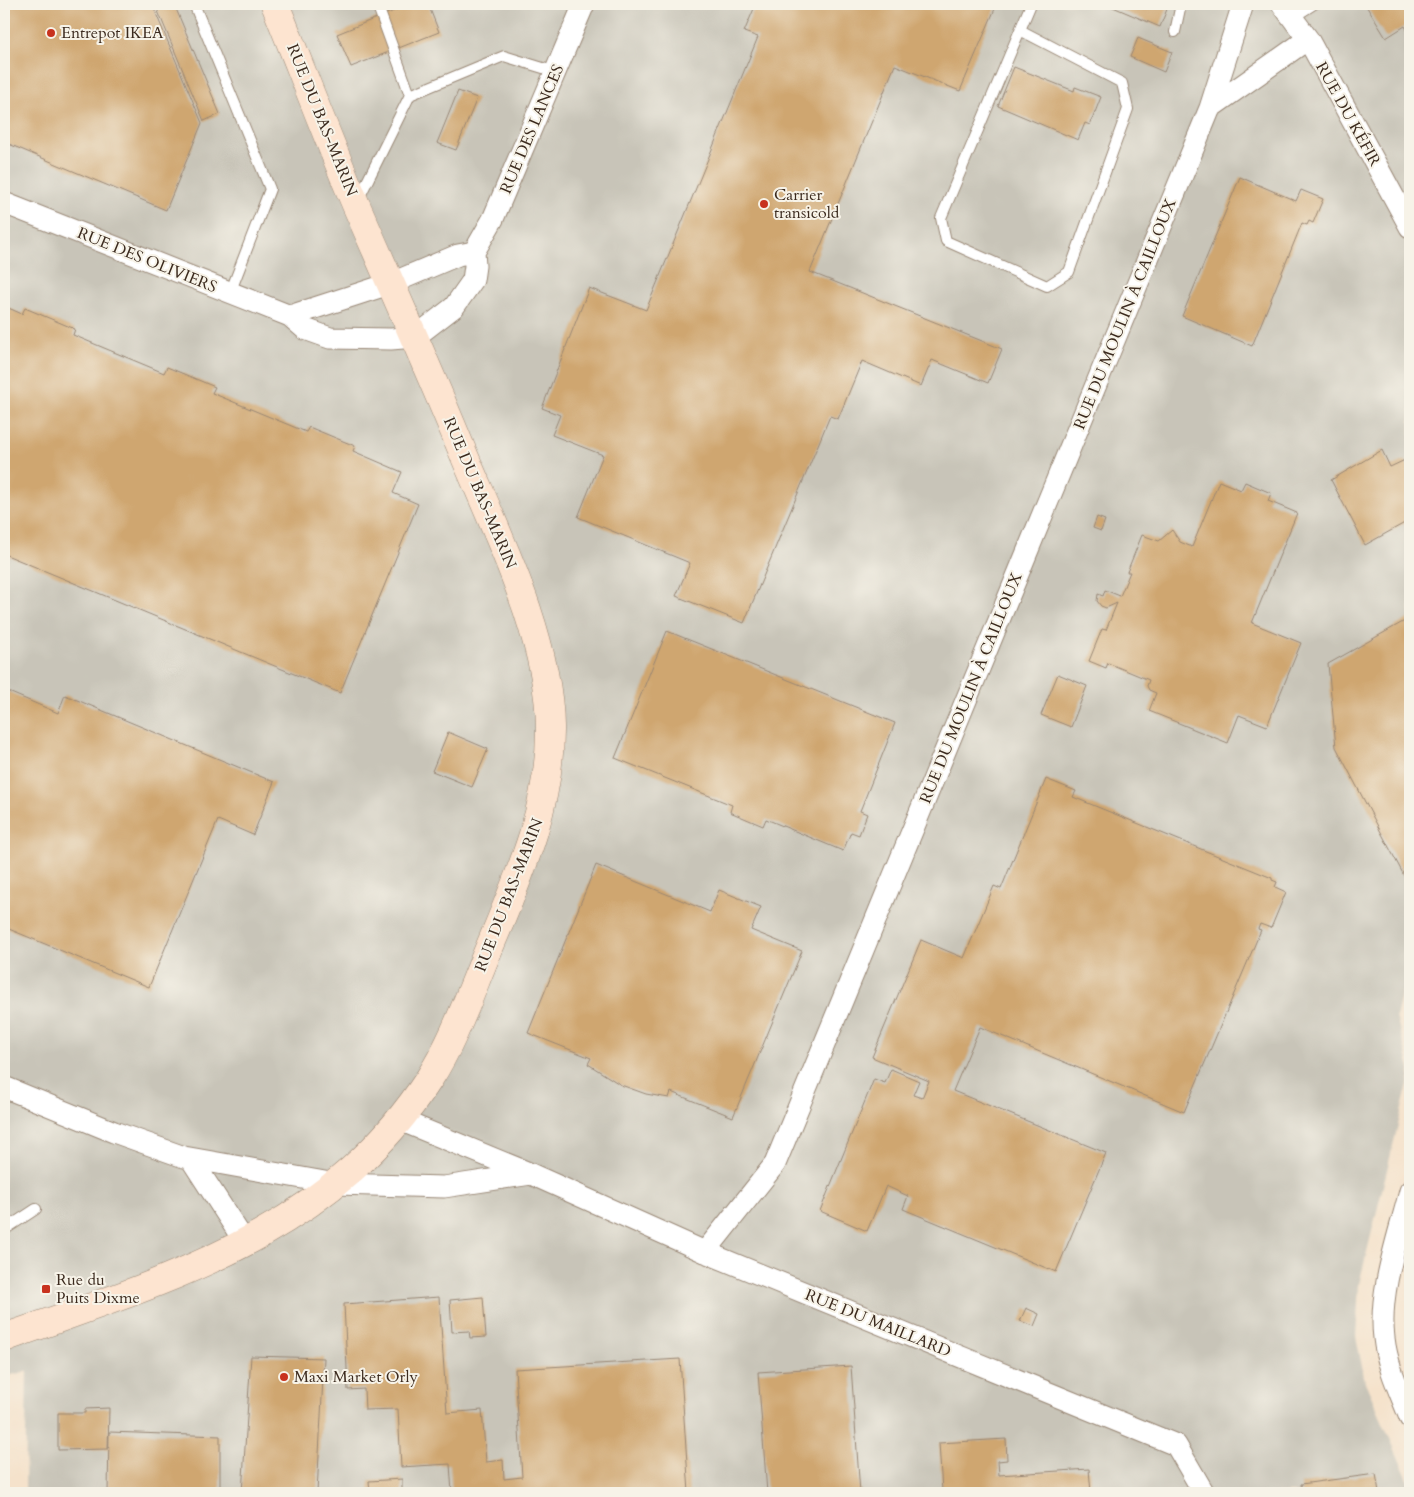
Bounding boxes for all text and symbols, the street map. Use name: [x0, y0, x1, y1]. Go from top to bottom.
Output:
place label: Entrepot IKEA: [61, 22, 164, 44]
marker: Entrepot IKEA: [45, 27, 57, 39]
street label: RUE DU BAS-MARIN: [281, 40, 363, 200]
street label: RUE DU KÉFIR: [1310, 58, 1386, 170]
street label: RUE DES LANCES: [495, 61, 569, 197]
place label: Carrier transicold: [774, 184, 840, 224]
street label: RUE DU MOULIN À CAILLOUX: [1068, 195, 1182, 433]
marker: Carrier transicold: [758, 198, 770, 210]
street label: RUE DES OLIVIERS: [74, 222, 220, 298]
street label: RUE DU BAS-MARIN: [438, 414, 522, 573]
street label: RUE DU MOULIN À CAILLOUX: [914, 569, 1028, 807]
street label: RUE DU BAS-MARIN: [470, 815, 549, 975]
place label: Rue du Puits Dixme: [56, 1269, 140, 1309]
marker: Rue du Puits Dixme: [40, 1283, 52, 1295]
street label: RUE DU MAILLARD: [802, 1284, 954, 1362]
place label: Maxi Market Orly: [294, 1366, 418, 1388]
marker: Maxi Market Orly: [278, 1371, 290, 1383]

